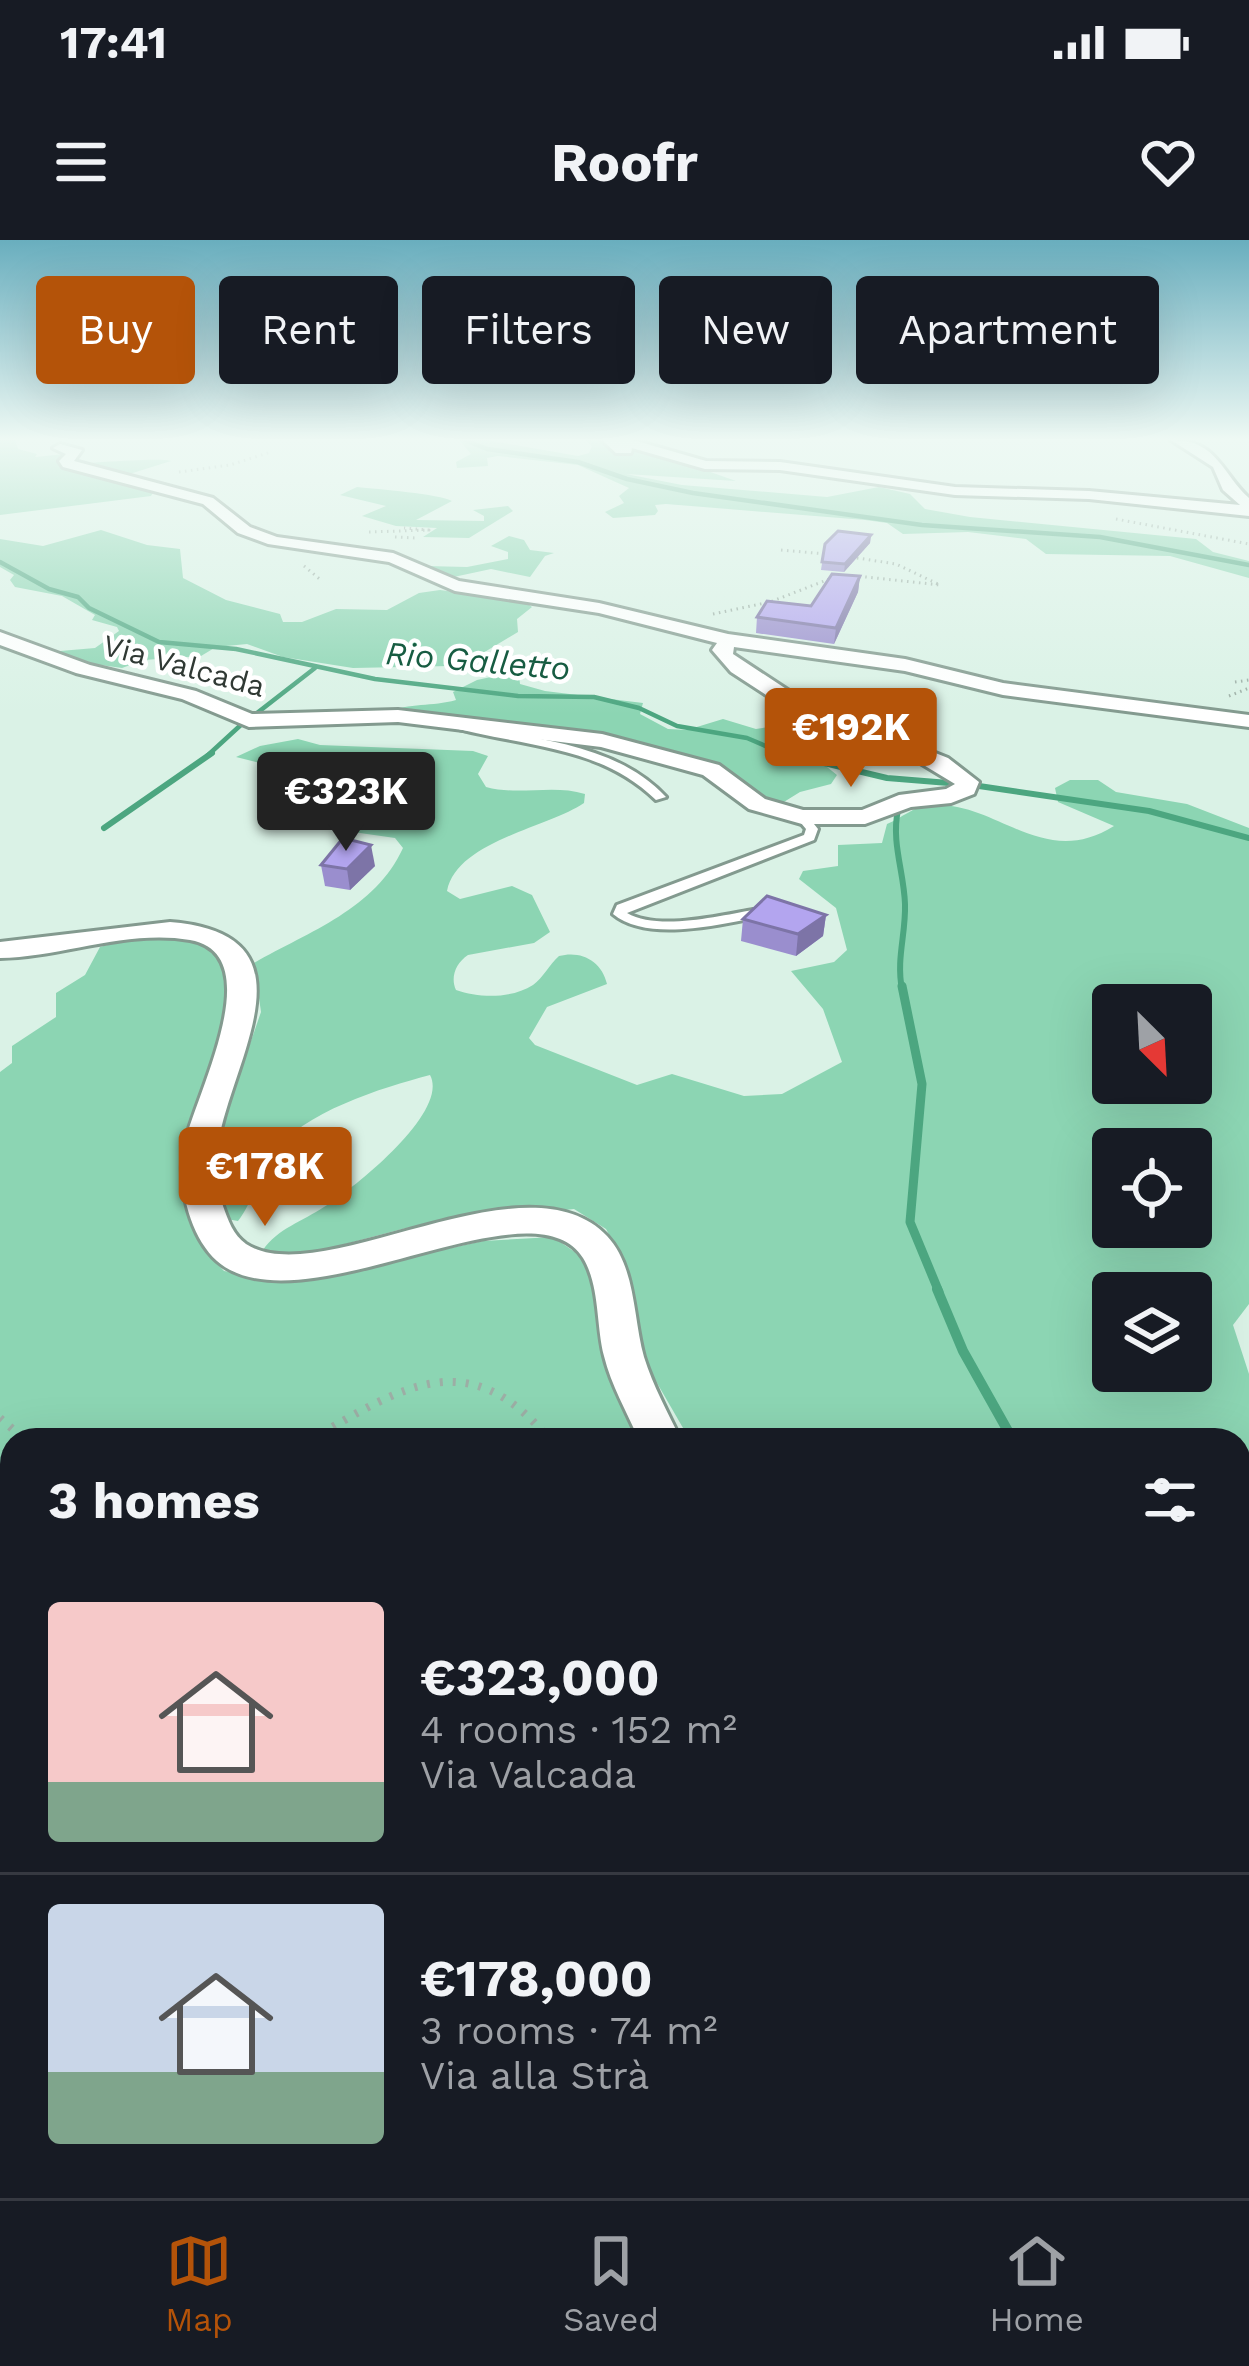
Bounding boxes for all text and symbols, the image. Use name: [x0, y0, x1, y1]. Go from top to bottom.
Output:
text: 17:41: [60, 16, 167, 69]
icon: menu: [48, 129, 114, 195]
icon: heart: [1135, 129, 1201, 195]
text: Roofr: [551, 131, 698, 194]
chip: Buy: [36, 276, 195, 384]
chip: Rent: [219, 276, 398, 384]
chip: Filters: [422, 276, 635, 384]
chip: New: [659, 276, 832, 384]
chip: Apartment: [856, 276, 1159, 384]
street label: Via Valcada: [99, 627, 269, 704]
water label: Rio Galletto: [384, 633, 572, 688]
pin: €192K: [767, 688, 935, 790]
text: €192K: [792, 704, 910, 749]
pin: €323K: [262, 752, 430, 854]
text: €323K: [284, 768, 408, 813]
north arrow: [1092, 984, 1212, 1104]
map controls: [1092, 984, 1212, 1392]
pin: €178K: [181, 1127, 349, 1229]
button: locate: [1092, 1128, 1212, 1248]
text: €178K: [206, 1143, 324, 1188]
button: layers: [1092, 1272, 1212, 1392]
icon: filters: [1137, 1467, 1203, 1533]
text: 3 homes: [48, 1471, 260, 1530]
text: €323,000: [420, 1648, 660, 1707]
icon: home: [144, 1650, 288, 1794]
text: 4 rooms · 152 m²: [420, 1707, 737, 1752]
text: Via Valcada: [420, 1752, 636, 1797]
text: €178,000: [420, 1949, 653, 2008]
icon: home: [144, 1952, 288, 2096]
text: 3 rooms · 74 m²: [420, 2008, 718, 2053]
text: Via alla Strà: [420, 2053, 649, 2098]
tab: Map: [165, 2228, 233, 2339]
tab: Saved: [563, 2228, 659, 2339]
tab: Home: [989, 2228, 1084, 2339]

